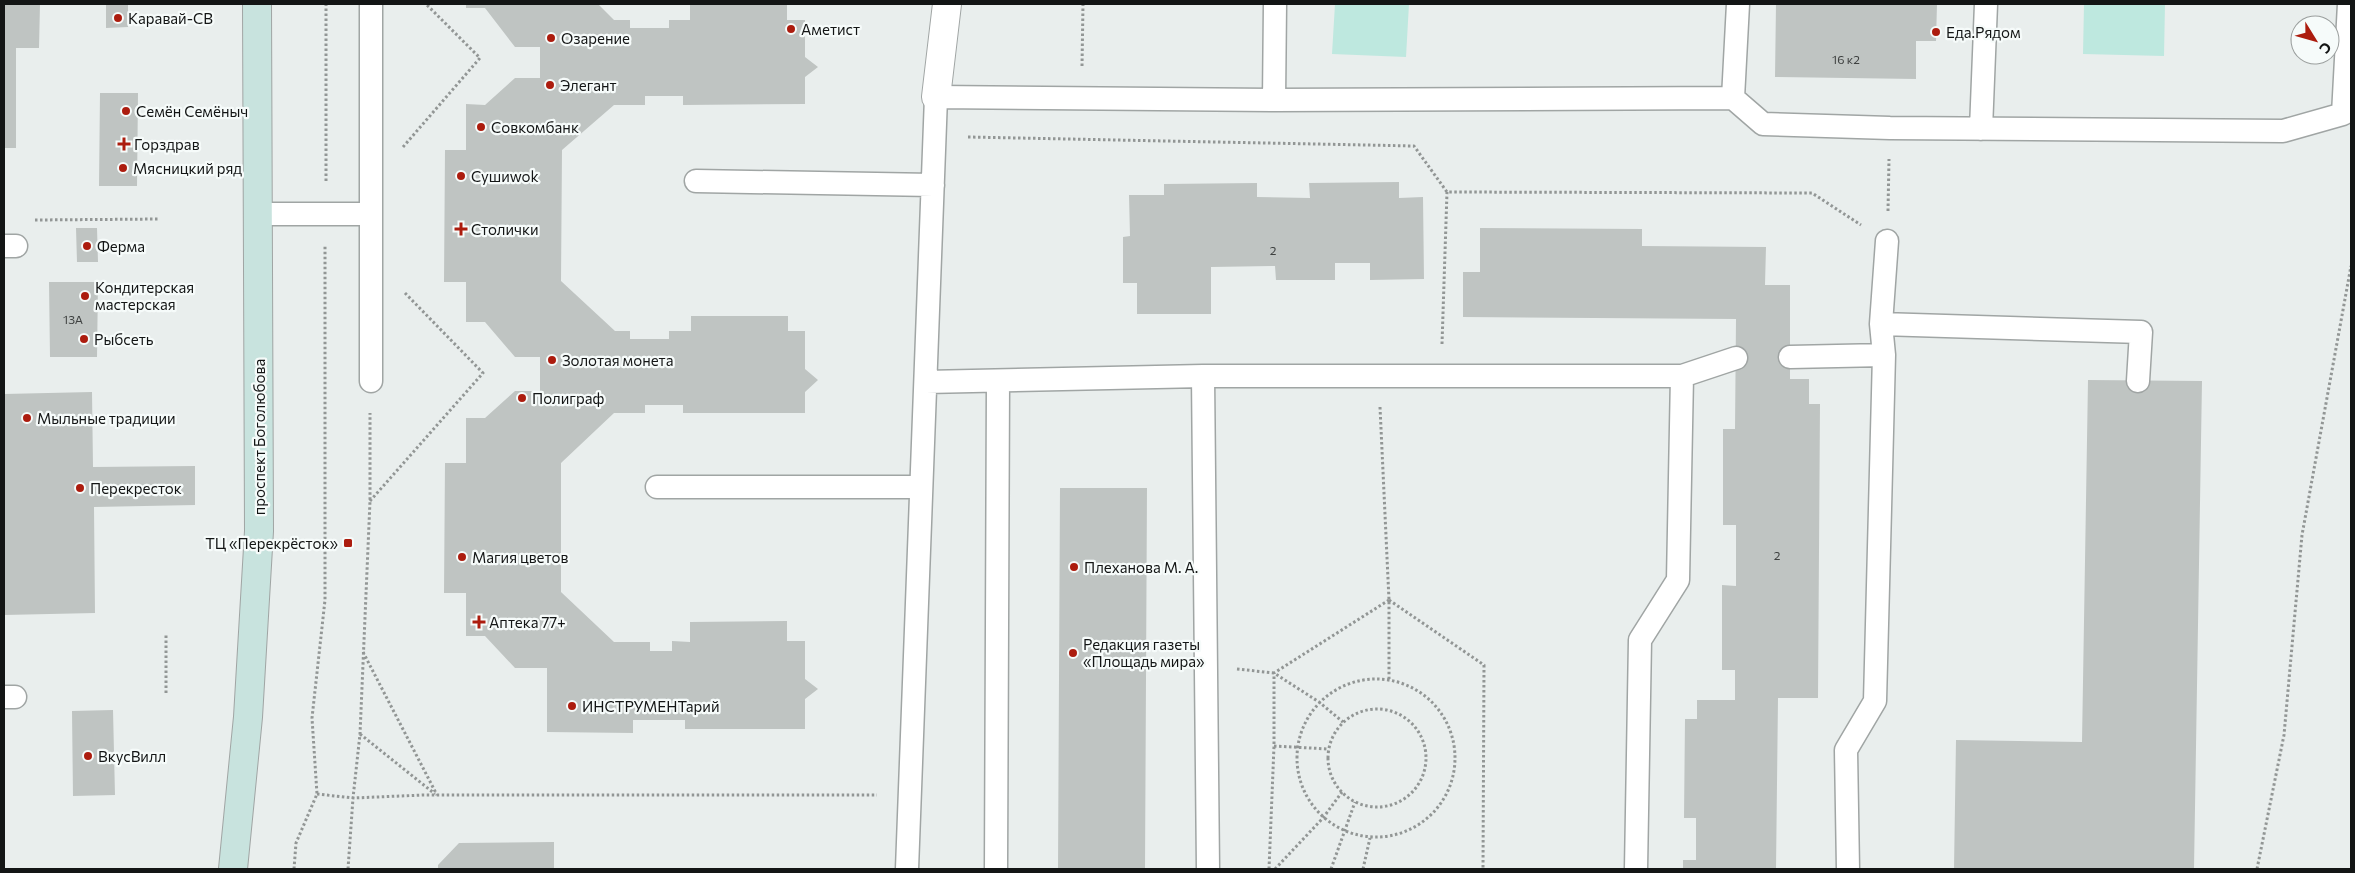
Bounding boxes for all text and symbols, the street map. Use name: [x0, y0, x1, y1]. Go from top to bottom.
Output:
place label: Каравай-СВ: [128, 9, 213, 27]
marker: Каравай-СВ: [112, 12, 124, 24]
north arrow: [2290, 15, 2340, 65]
place label: Аметист: [801, 20, 860, 38]
marker: Аметист: [785, 23, 797, 35]
place label: Еда.Рядом: [1946, 23, 2021, 41]
marker: Еда.Рядом: [1930, 26, 1942, 38]
place label: Озарение: [561, 29, 630, 47]
marker: Озарение: [545, 32, 557, 44]
text: С: [2316, 39, 2335, 57]
house number: 16 к2: [1832, 52, 1860, 66]
place label: Элегант: [560, 76, 617, 94]
marker: Элегант: [544, 79, 556, 91]
place label: Семён Семёныч: [136, 102, 248, 120]
marker: Семён Семёныч: [120, 105, 132, 117]
place label: Совкомбанк: [491, 118, 579, 136]
marker: Совкомбанк: [475, 121, 487, 133]
place label: Горздрав: [134, 135, 200, 153]
marker: Горздрав: [118, 138, 130, 150]
place label: Мясницкий ряд: [133, 159, 242, 177]
marker: Мясницкий ряд: [117, 162, 129, 174]
place label: Сушиwok: [471, 167, 539, 185]
marker: Сушиwok: [455, 170, 467, 182]
place label: Столички: [471, 220, 539, 238]
marker: Столички: [455, 223, 467, 235]
place label: Ферма: [97, 237, 145, 255]
marker: Ферма: [81, 240, 93, 252]
house number: 2: [1270, 243, 1277, 257]
place label: Кондитерская мастерская: [95, 278, 194, 313]
marker: Кондитерская мастерская: [79, 290, 91, 302]
house number: 13А: [63, 312, 83, 326]
place label: Рыбсеть: [94, 330, 154, 348]
marker: Рыбсеть: [78, 333, 90, 345]
place label: Золотая монета: [562, 351, 673, 369]
marker: Золотая монета: [546, 354, 558, 366]
street label: проспект Боголюбова: [250, 359, 268, 515]
place label: Полиграф: [532, 389, 604, 407]
marker: Полиграф: [516, 392, 528, 404]
place label: Мыльные традиции: [37, 409, 176, 427]
marker: Мыльные традиции: [21, 412, 33, 424]
place label: Перекресток: [90, 479, 182, 497]
marker: Перекресток: [74, 482, 86, 494]
place label: ТЦ «Перекрёсток»: [205, 534, 338, 552]
marker: ТЦ «Перекрёсток»: [342, 537, 354, 549]
place label: Магия цветов: [472, 548, 568, 566]
house number: 2: [1774, 548, 1781, 562]
marker: Магия цветов: [456, 551, 468, 563]
place label: Плеханова М. А.: [1084, 558, 1198, 576]
marker: Плеханова М. А.: [1068, 561, 1080, 573]
place label: Аптека 77+: [489, 613, 566, 631]
marker: Аптека 77+: [473, 616, 485, 628]
place label: Редакция газеты «Площадь мира»: [1083, 635, 1205, 670]
marker: Редакция газеты «Площадь мира»: [1067, 647, 1079, 659]
place label: ИНСТРУМЕНТарий: [582, 697, 720, 715]
marker: ИНСТРУМЕНТарий: [566, 700, 578, 712]
place label: ВкусВилл: [98, 747, 166, 765]
marker: ВкусВилл: [82, 750, 94, 762]

